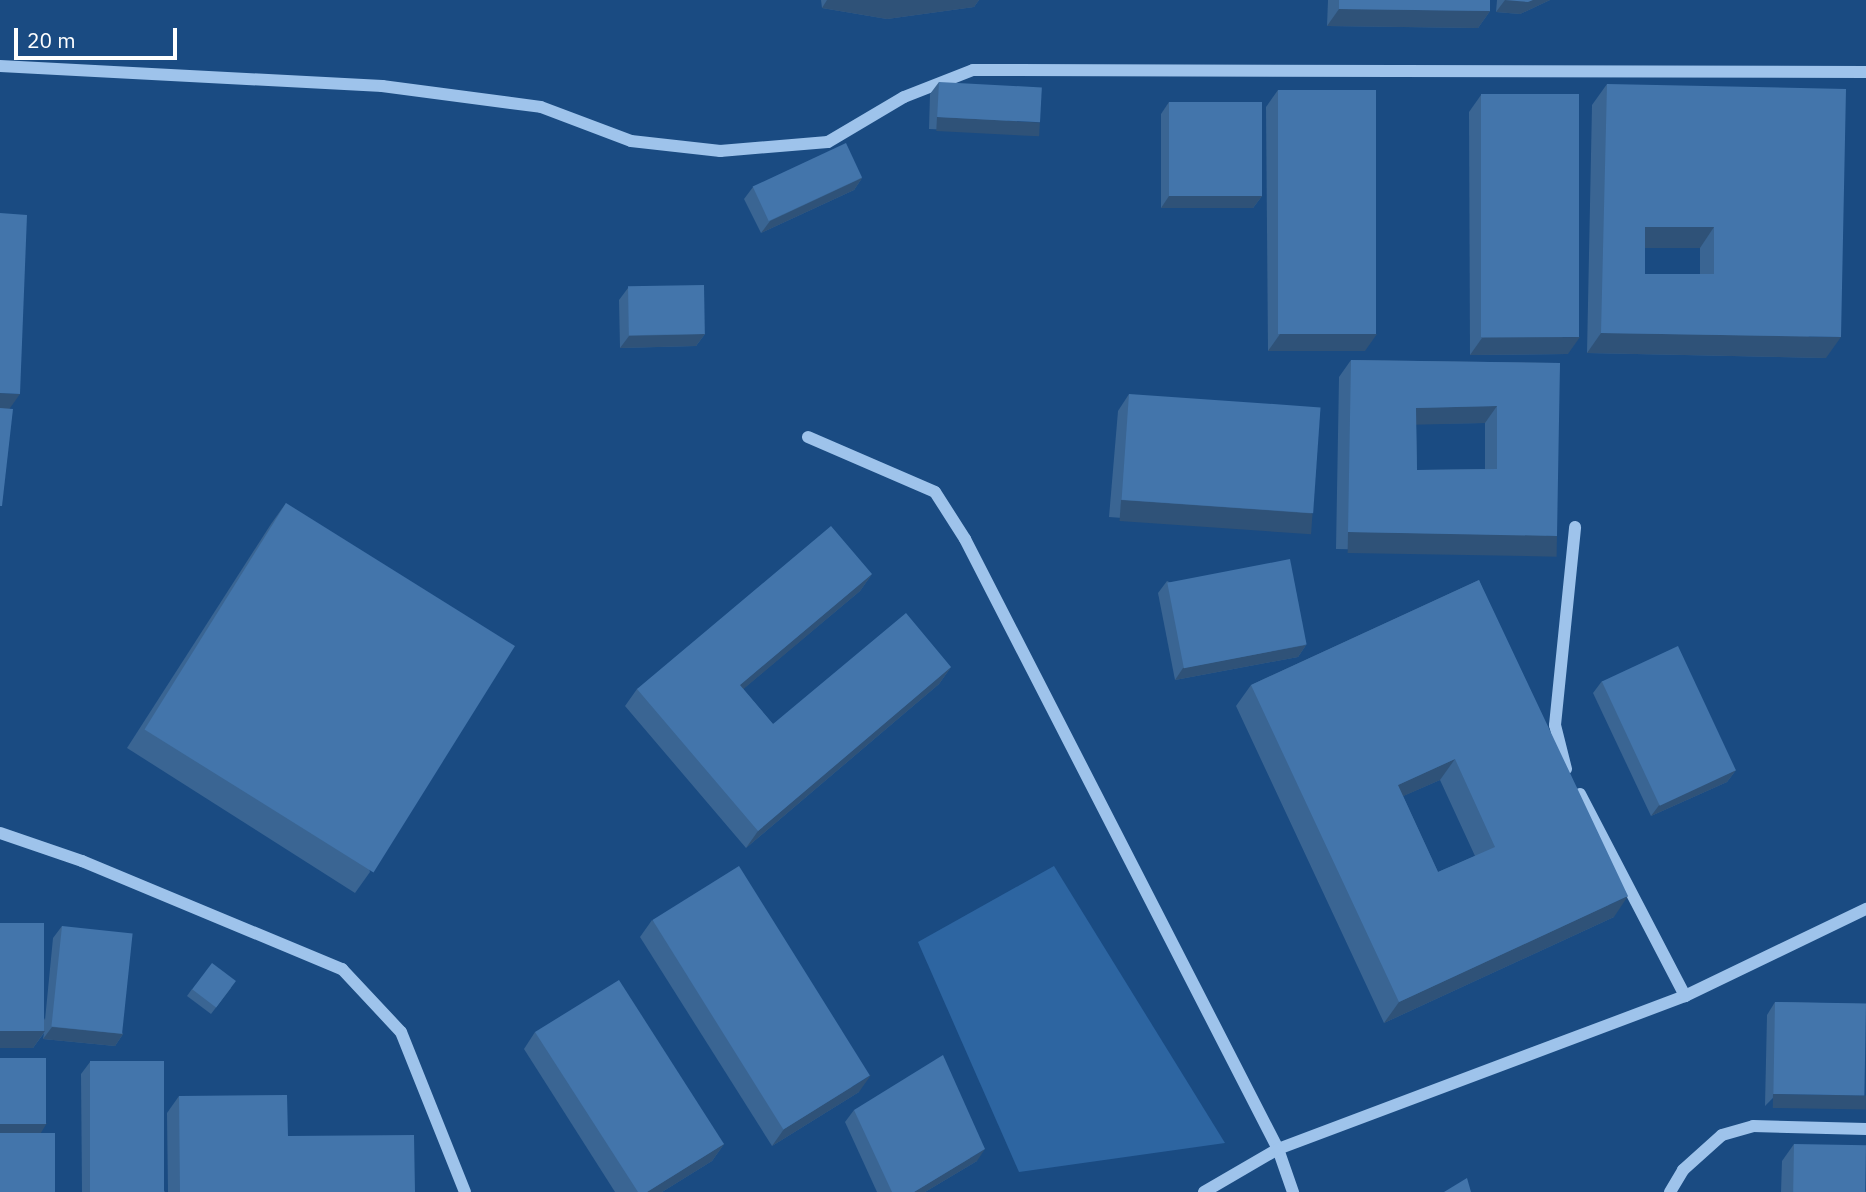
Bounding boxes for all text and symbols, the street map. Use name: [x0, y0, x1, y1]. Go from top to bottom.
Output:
scale bar: [18, 14, 180, 58]
text: 20 m: [27, 26, 76, 54]

